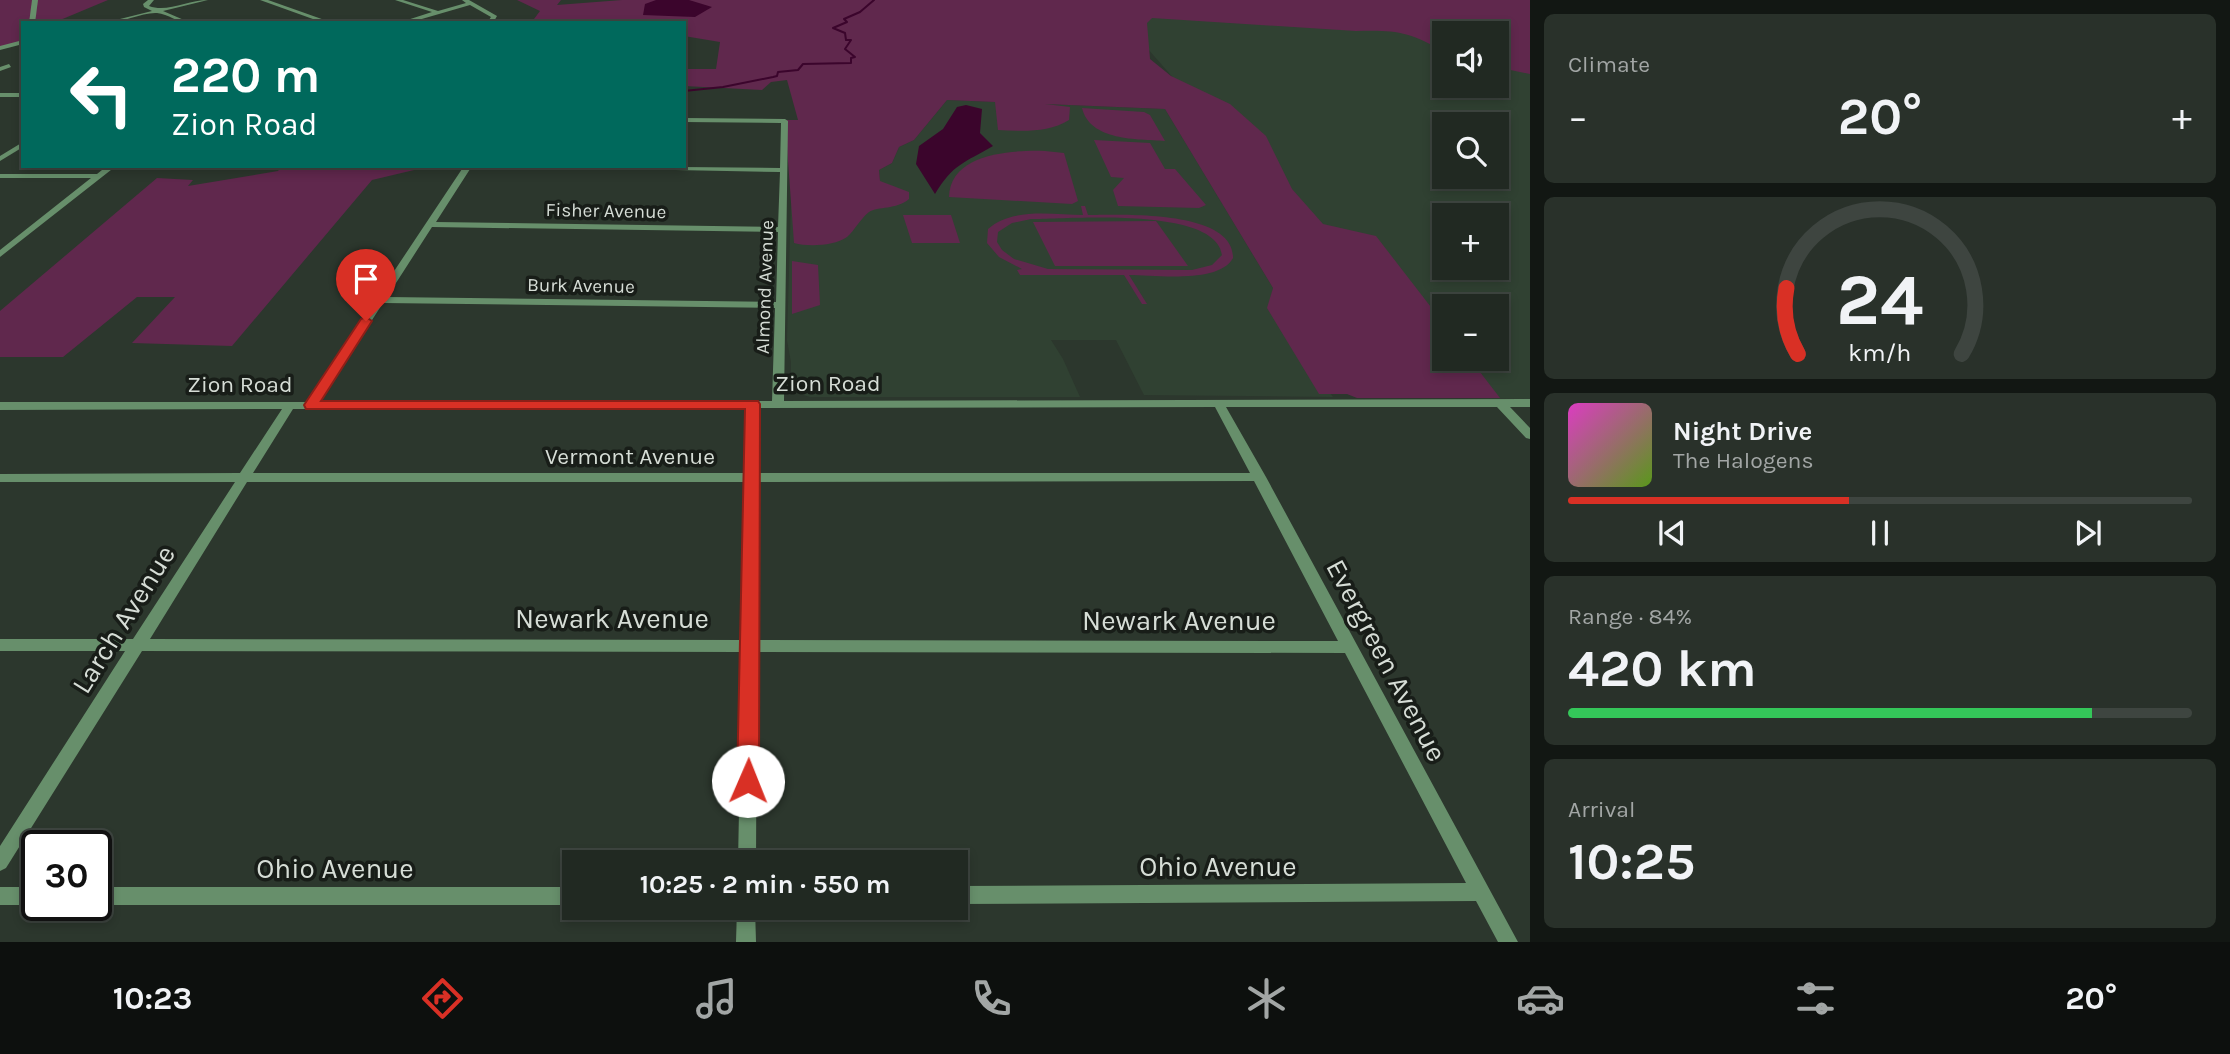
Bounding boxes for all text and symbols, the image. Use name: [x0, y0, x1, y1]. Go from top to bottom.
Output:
map controls: [1432, 21, 1509, 371]
button: sound: [1432, 21, 1509, 98]
text: 220 m: [171, 47, 320, 104]
icon: left: [56, 49, 147, 140]
text: Climate: [1568, 51, 1650, 78]
text: 20°: [1838, 86, 1922, 147]
text: −: [1568, 95, 1588, 140]
text: +: [2172, 95, 2192, 140]
text: Zion Road: [171, 106, 318, 143]
button: search: [1432, 112, 1509, 189]
street label: Fisher Avenue: [545, 199, 667, 223]
button: +: [1432, 203, 1509, 280]
street label: Almond Avenue: [752, 220, 778, 354]
pin: [336, 249, 396, 321]
text: 24: [1836, 257, 1924, 342]
icon: arrive: [347, 260, 385, 298]
street label: Burk Avenue: [527, 274, 635, 298]
button: −: [1432, 294, 1509, 371]
text: km/h: [1848, 338, 1912, 367]
street label: Zion Road: [775, 370, 881, 397]
street label: Zion Road: [187, 371, 293, 398]
text: Night Drive: [1673, 416, 1812, 447]
street label: Vermont Avenue: [545, 443, 715, 470]
text: The Halogens: [1673, 447, 1813, 474]
icon: previous: [1653, 514, 1691, 552]
icon: pause: [1861, 514, 1899, 552]
icon: next: [2069, 514, 2107, 552]
street label: Larch Avenue: [65, 539, 182, 700]
street label: Evergreen Avenue: [1319, 553, 1454, 767]
street label: Newark Avenue: [515, 602, 709, 635]
text: Range · 84%: [1568, 603, 1692, 630]
street label: Newark Avenue: [1082, 604, 1276, 637]
text: 420 km: [1568, 638, 1757, 699]
position arrow: [711, 744, 785, 818]
text: Arrival: [1568, 796, 1635, 823]
speed limit sign: 30: [21, 830, 112, 921]
text: 10:25: [1568, 831, 1695, 892]
street label: Ohio Avenue: [1139, 850, 1297, 883]
street label: Ohio Avenue: [256, 852, 414, 885]
text: 10:25 · 2 min · 550 m: [640, 869, 890, 900]
icon: directions: [418, 974, 467, 1023]
icon: music: [692, 974, 741, 1023]
icon: phone: [967, 974, 1016, 1023]
icon: climate: [1242, 974, 1291, 1023]
icon: car: [1516, 974, 1565, 1023]
icon: filters: [1791, 974, 1840, 1023]
text: 10:23: [113, 980, 192, 1017]
text: 20°: [2065, 980, 2117, 1017]

